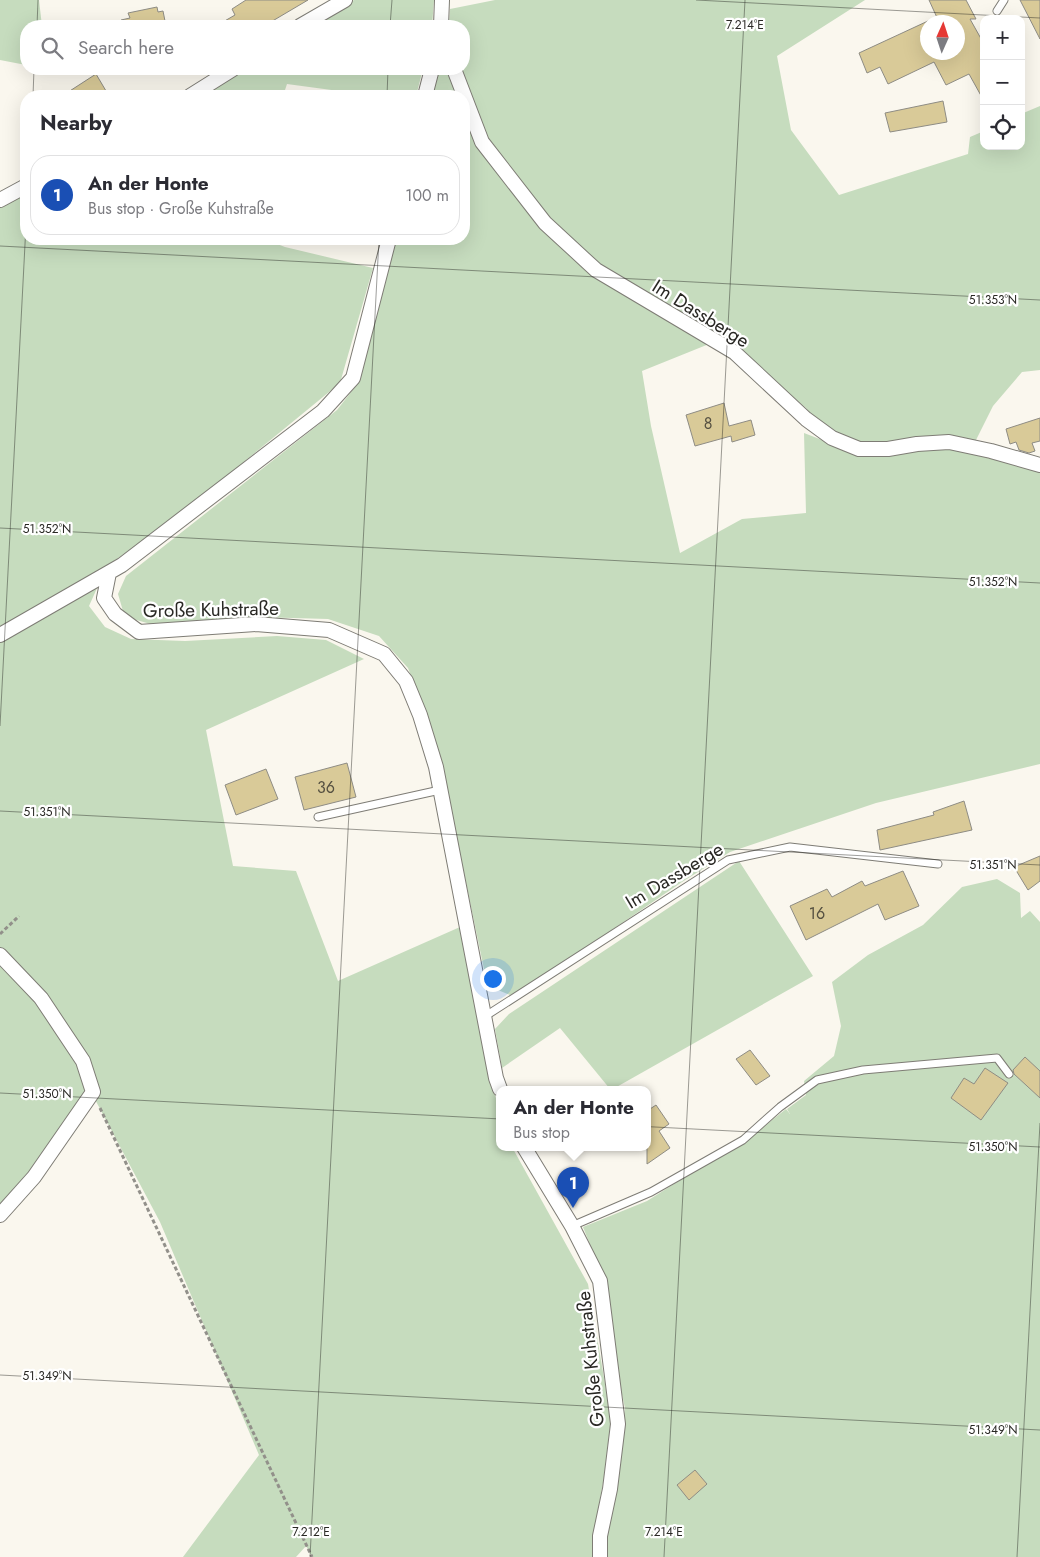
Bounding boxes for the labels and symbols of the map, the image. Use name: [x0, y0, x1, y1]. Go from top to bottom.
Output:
north arrow: [920, 15, 965, 60]
text: 7.214°E: [726, 16, 764, 34]
street label: Im Dassberge: [647, 273, 755, 354]
text: 51.353°N: [969, 291, 1017, 309]
house number: 8: [704, 412, 712, 435]
text: 51.352°N: [23, 520, 71, 538]
text: 51.352°N: [969, 573, 1017, 591]
street label: Große Kuhstraße: [143, 595, 279, 624]
house number: 36: [317, 776, 335, 799]
text: 51.351°N: [23, 803, 71, 821]
street label: Im Dassberge: [620, 835, 729, 915]
text: 51.351°N: [969, 856, 1017, 874]
house number: 16: [809, 902, 825, 925]
your location: [480, 966, 506, 992]
text: 51.350°N: [23, 1085, 71, 1103]
text: 51.350°N: [969, 1138, 1017, 1156]
pin: 1: [557, 1167, 589, 1208]
street label: Große Kuhstraße: [570, 1290, 611, 1428]
text: 51.349°N: [23, 1367, 71, 1385]
text: 51.349°N: [969, 1421, 1017, 1439]
text: 7.212°E: [292, 1523, 330, 1541]
text: 7.214°E: [645, 1523, 683, 1541]

